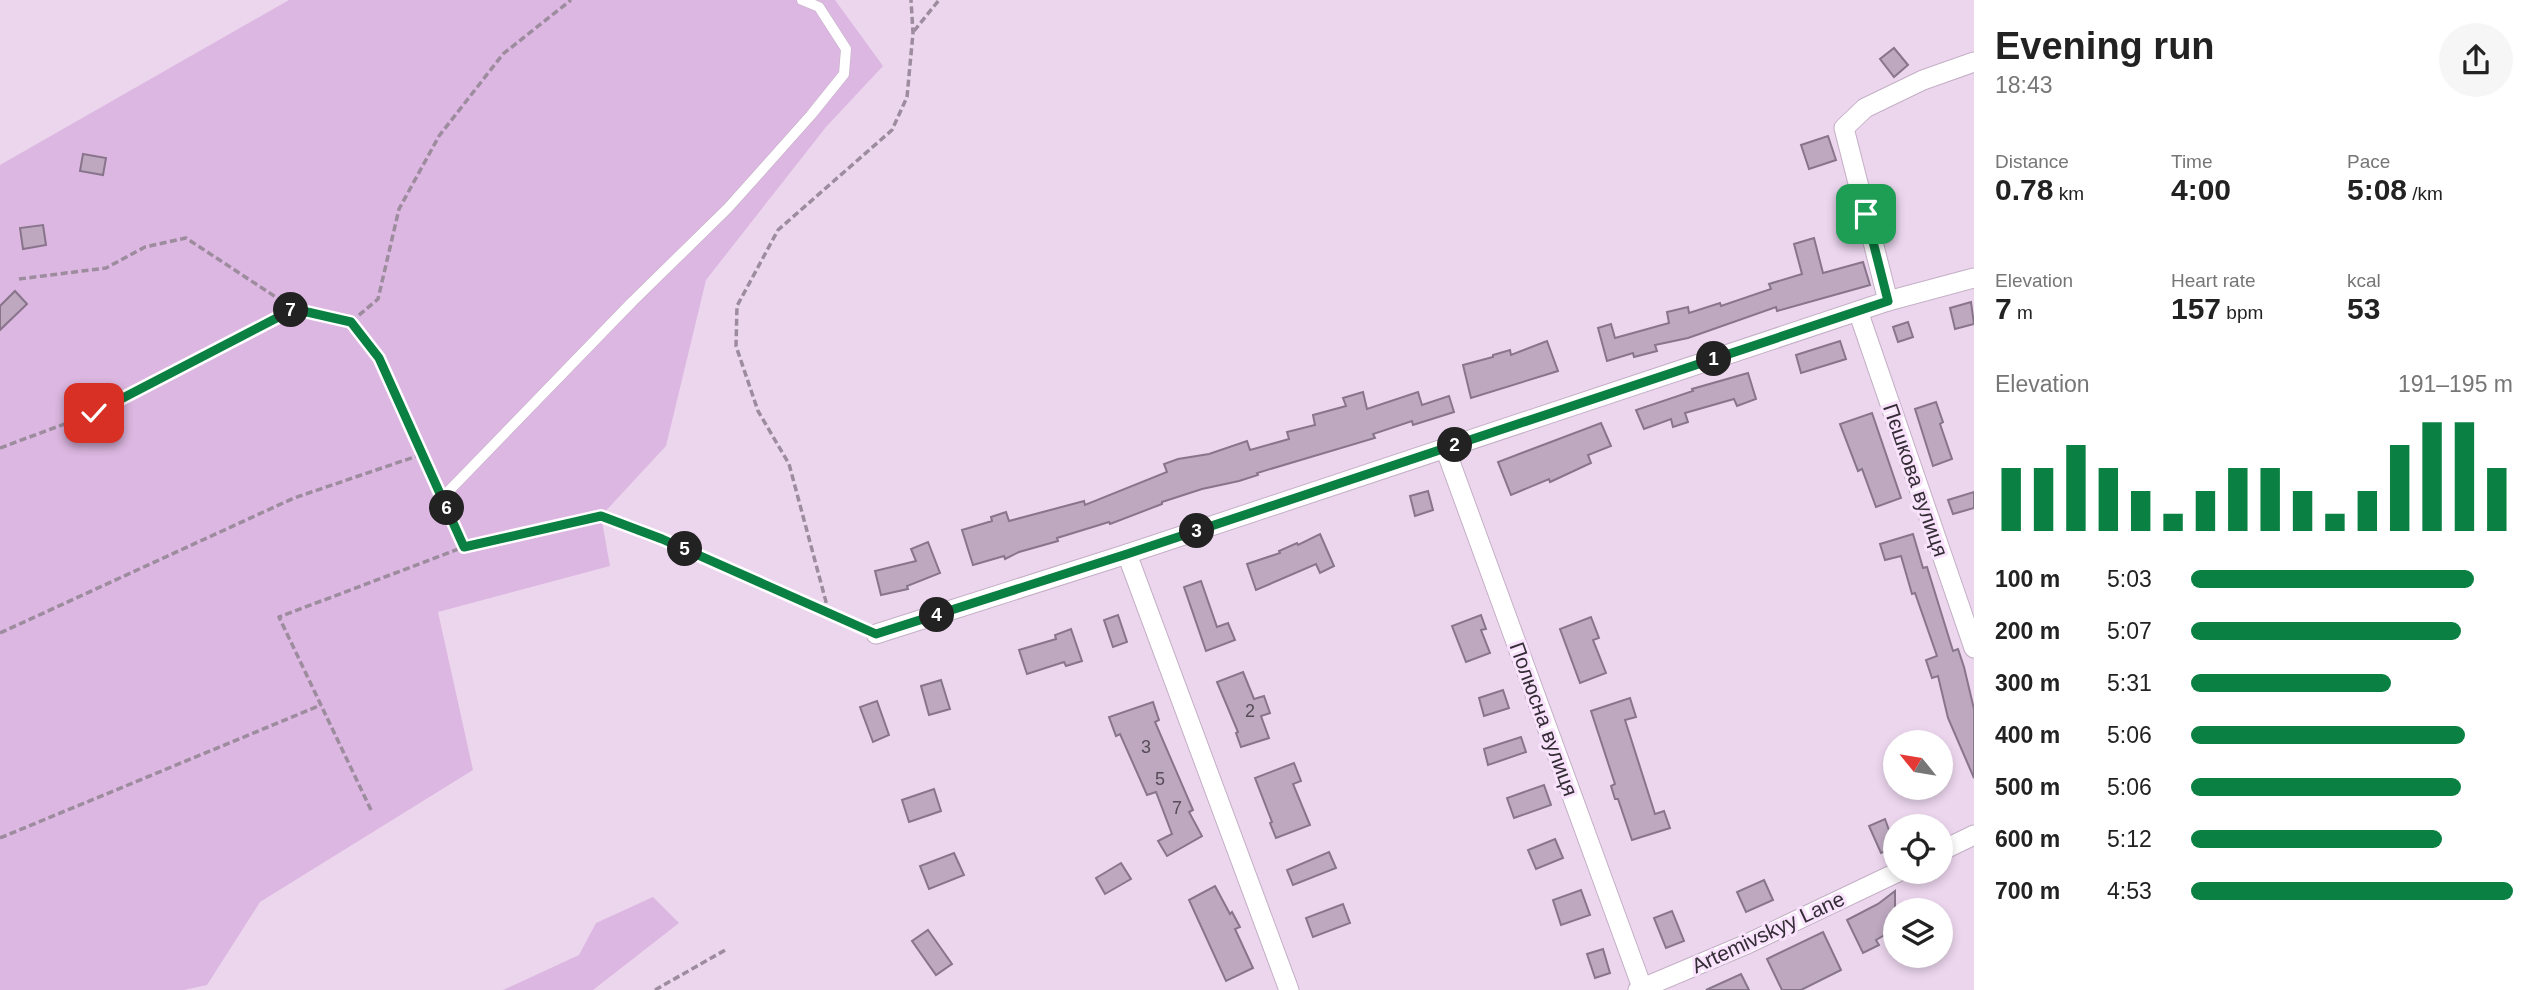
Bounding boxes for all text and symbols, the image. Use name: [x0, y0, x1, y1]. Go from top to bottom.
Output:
button: share: [2439, 23, 2513, 97]
text: Evening run: [1995, 25, 2215, 67]
text: 18:43: [1995, 72, 2053, 98]
text: Distance: [1995, 151, 2069, 172]
text: Time: [2171, 151, 2213, 172]
text: Pace: [2347, 151, 2390, 172]
text: 0.78: [1995, 173, 2053, 206]
text: 4:00: [2171, 173, 2231, 206]
text: 5:08: [2347, 173, 2407, 206]
text: km: [2053, 183, 2084, 204]
text: /km: [2407, 183, 2443, 204]
pin: [1836, 184, 1896, 244]
icon: arrive: [1847, 195, 1885, 233]
text: Elevation: [1995, 270, 2073, 291]
text: Heart rate: [2171, 270, 2255, 291]
text: kcal: [2347, 270, 2381, 291]
pin: 7: [274, 292, 308, 328]
text: 7: [1995, 292, 2012, 325]
text: 157: [2171, 292, 2221, 325]
text: 53: [2347, 292, 2380, 325]
text: 7: [285, 299, 296, 320]
text: m: [2012, 302, 2033, 323]
text: bpm: [2221, 302, 2263, 323]
pin: 1: [1696, 342, 1732, 376]
text: 1: [1708, 348, 1719, 369]
text: Elevation: [1995, 371, 2090, 397]
text: 191–195 m: [2398, 371, 2513, 397]
pin: [64, 383, 124, 443]
icon: check: [75, 394, 113, 432]
street label: Пєшкова вулиця: [1879, 400, 1953, 560]
pin: 2: [1438, 428, 1472, 462]
text: 2: [1449, 434, 1460, 455]
pin: 6: [430, 490, 464, 526]
text: 6: [441, 497, 452, 518]
pin: 3: [1180, 514, 1214, 548]
text: 3: [1191, 520, 1202, 541]
pin: 5: [668, 532, 702, 566]
text: 5: [679, 538, 690, 559]
text: 100 m: [1995, 566, 2060, 592]
text: 5:03: [2107, 566, 2152, 592]
pin: 4: [920, 598, 954, 632]
text: 4: [931, 604, 942, 625]
text: 200 m: [1995, 618, 2060, 644]
text: 5:07: [2107, 618, 2152, 644]
street label: Полюсна вулиця: [1505, 639, 1583, 799]
text: 300 m: [1995, 670, 2060, 696]
text: 5:31: [2107, 670, 2152, 696]
house number: 2: [1245, 701, 1255, 721]
text: 400 m: [1995, 722, 2060, 748]
text: 5:06: [2107, 722, 2152, 748]
north arrow: [1883, 730, 1953, 800]
map controls: [1883, 730, 1953, 968]
house number: 3: [1141, 737, 1151, 757]
house number: 5: [1155, 769, 1165, 789]
text: 500 m: [1995, 774, 2060, 800]
text: 5:06: [2107, 774, 2152, 800]
house number: 7: [1172, 798, 1182, 818]
button: locate: [1883, 814, 1953, 884]
text: 600 m: [1995, 826, 2060, 852]
text: 5:12: [2107, 826, 2152, 852]
text: 700 m: [1995, 878, 2060, 904]
text: 4:53: [2107, 878, 2152, 904]
street label: Artemivskyy Lane: [1688, 887, 1848, 977]
button: layers: [1883, 898, 1953, 968]

